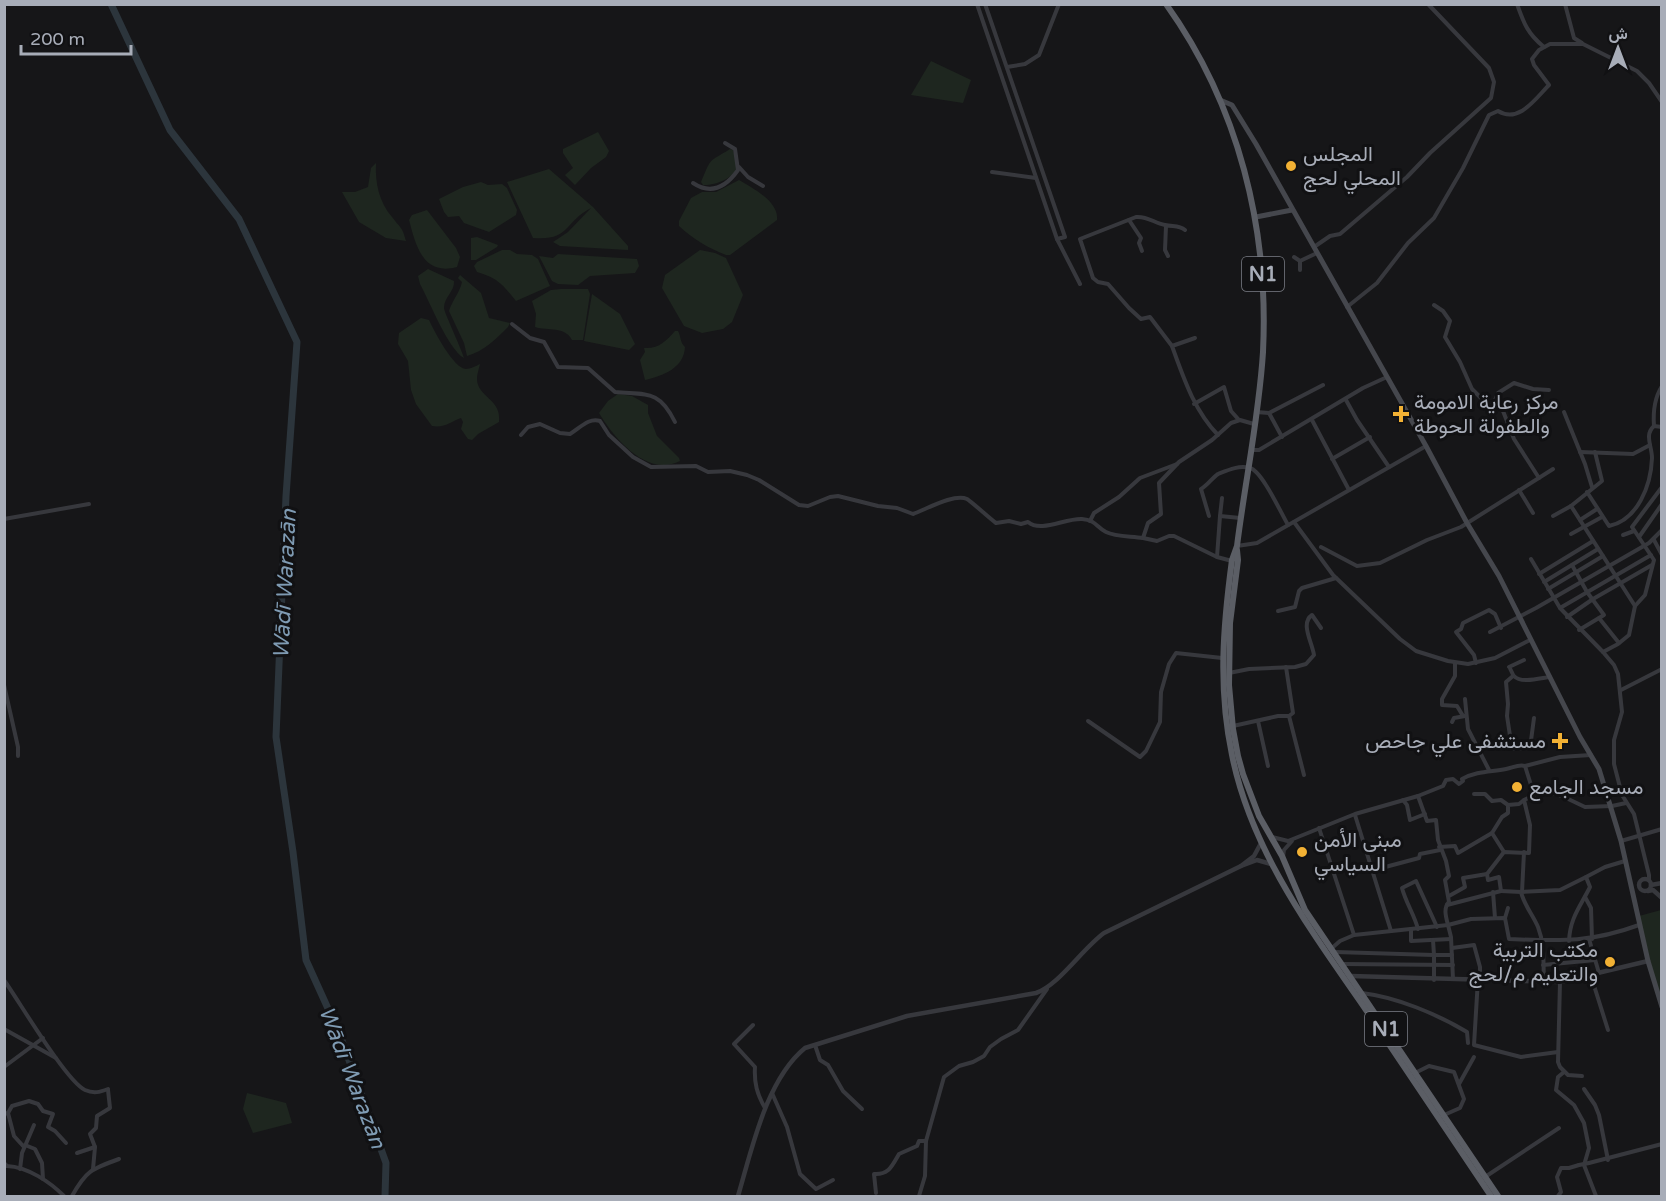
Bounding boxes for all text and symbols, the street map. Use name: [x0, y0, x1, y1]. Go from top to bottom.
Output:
scale bar: [21, 18, 130, 56]
north arrow: [1588, 18, 1648, 78]
text: ش: [1608, 24, 1628, 44]
text: 200 m: [30, 28, 85, 50]
place label: المجلس المحلي لحج: [1303, 142, 1401, 195]
marker: المجلس المحلي لحج: [1284, 159, 1298, 173]
road number: N1: [1242, 257, 1284, 291]
place label: مركز رعاية الامومة والطفولة الحوطة: [1414, 390, 1559, 439]
marker: مركز رعاية الامومة والطفولة الحوطة: [1392, 405, 1410, 423]
water label: Wādī Warazān: [268, 508, 302, 660]
place label: مستشفى علي جاحص: [1365, 729, 1546, 758]
marker: مستشفى علي جاحص: [1551, 732, 1569, 750]
place label: مسجد الجامع: [1529, 775, 1643, 801]
marker: مسجد الجامع: [1510, 780, 1524, 794]
place label: مبنى الأمن السياسي: [1314, 828, 1402, 881]
marker: مبنى الأمن السياسي: [1295, 845, 1309, 859]
place label: مكتب التربية والتعليم م/لحج: [1469, 938, 1598, 988]
marker: مكتب التربية والتعليم م/لحج: [1603, 955, 1617, 969]
water label: Wādī Warazān: [313, 1003, 391, 1153]
road number: N1: [1365, 1012, 1407, 1046]

